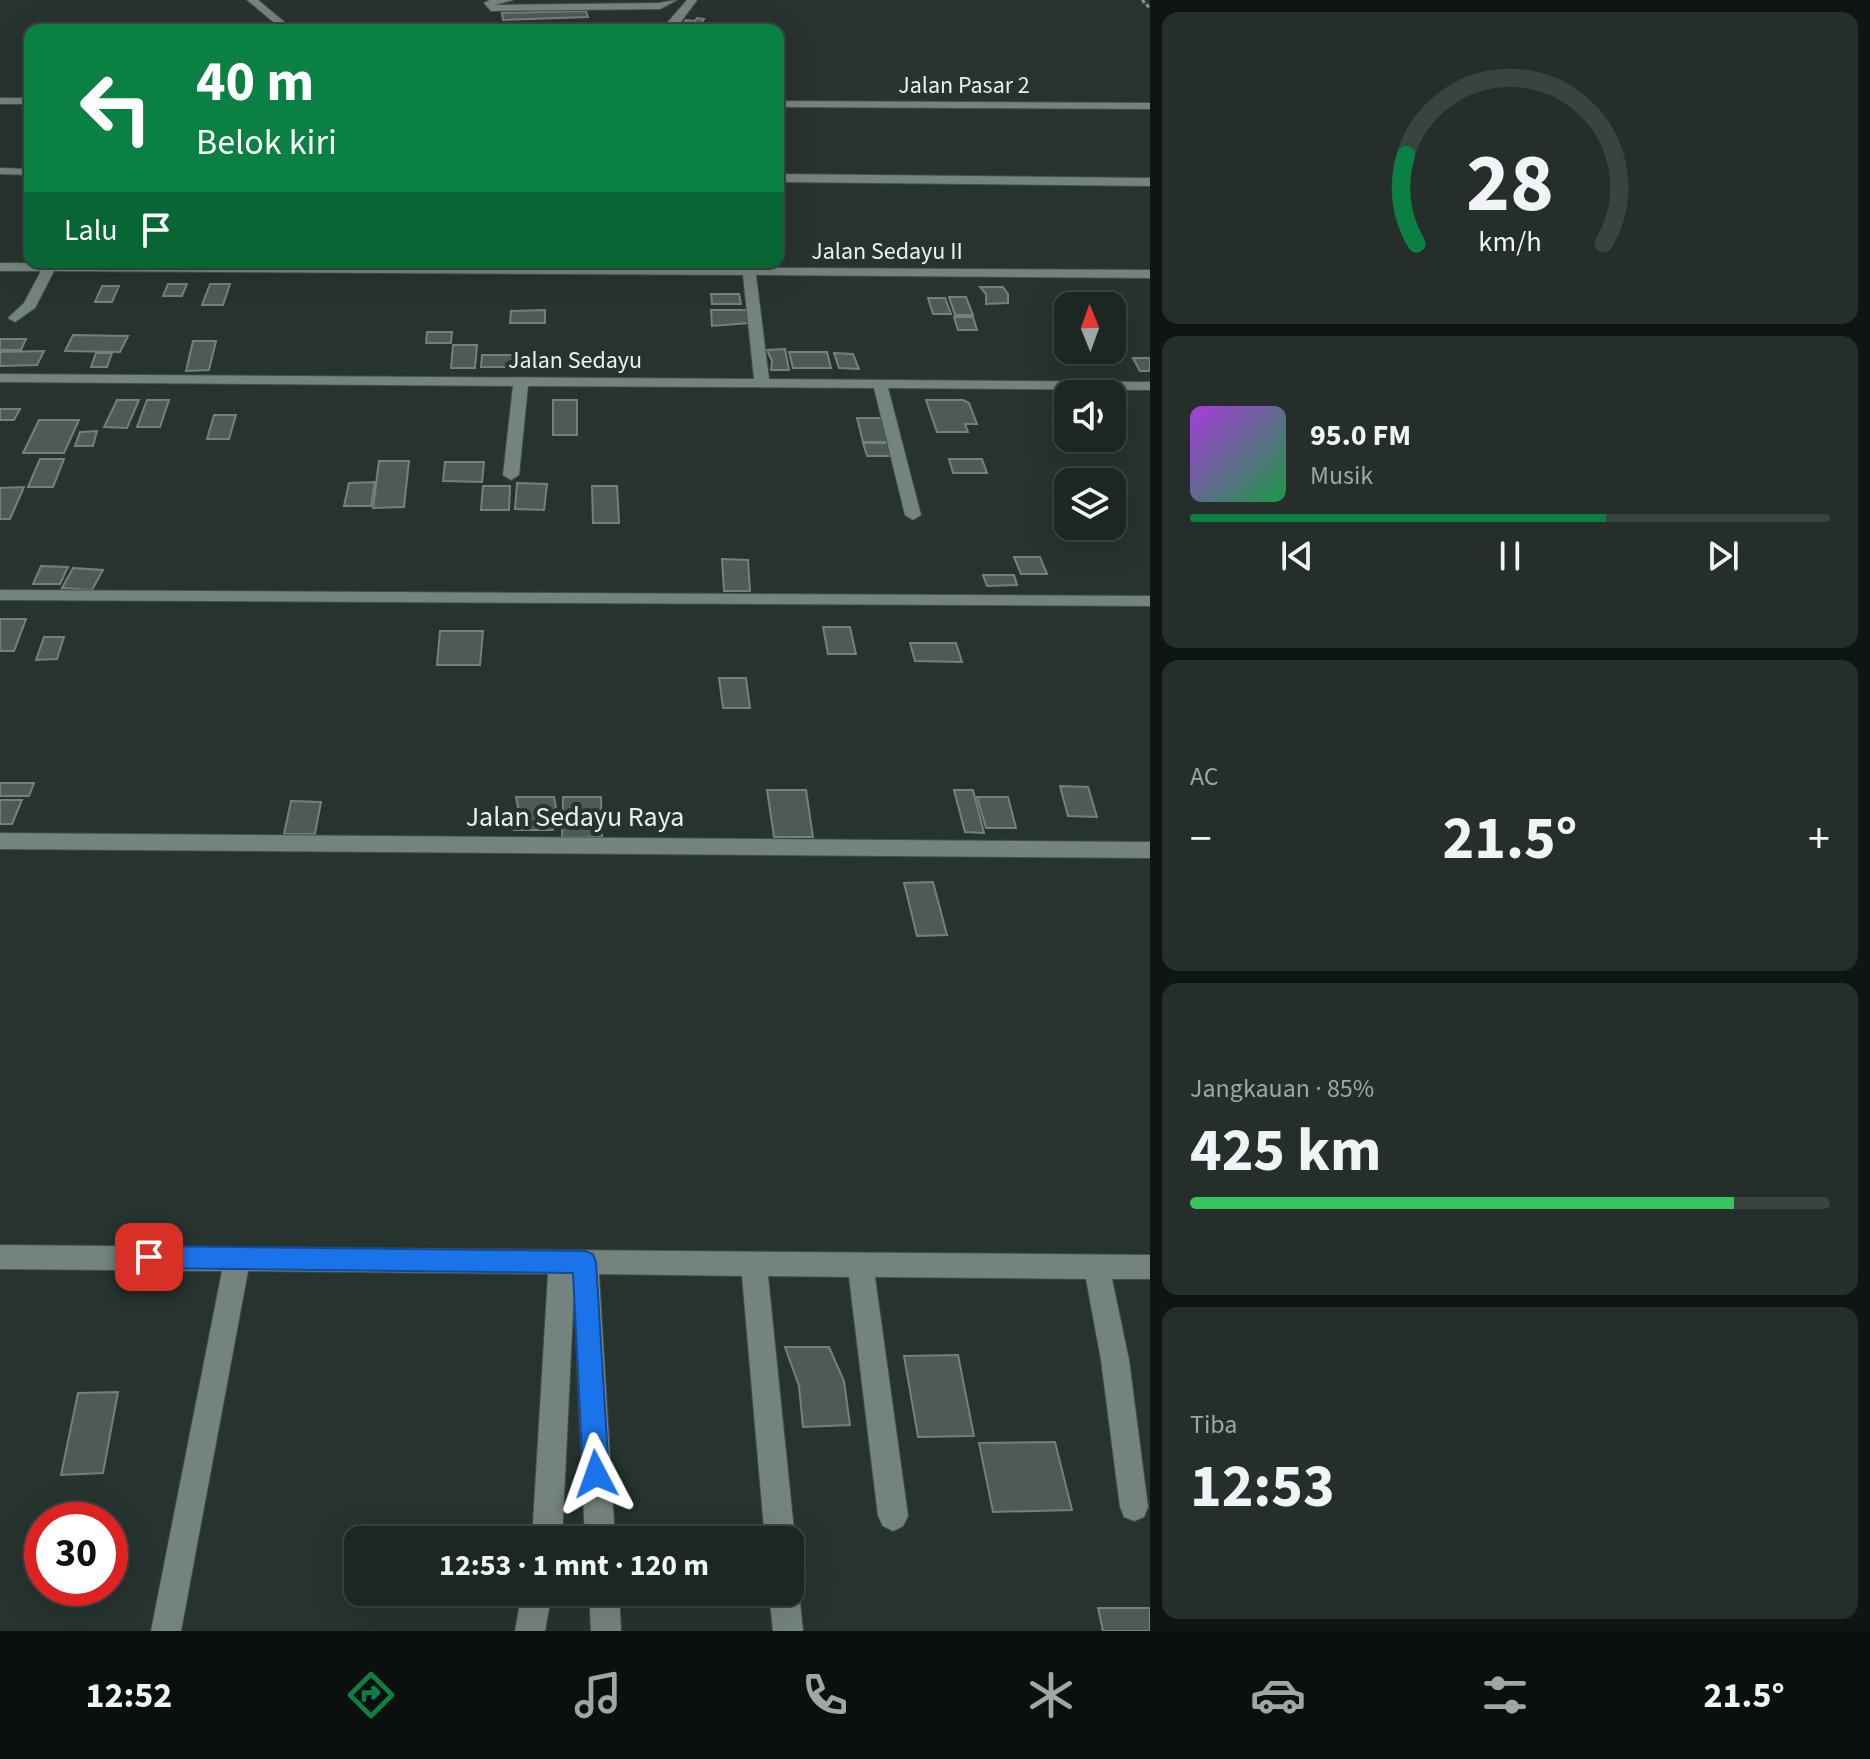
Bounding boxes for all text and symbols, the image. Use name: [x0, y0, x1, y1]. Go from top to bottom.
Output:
text: 40 m: [196, 43, 314, 122]
icon: left: [64, 56, 168, 160]
street label: Jalan Pasar 2: [898, 68, 1030, 103]
text: Belok kiri: [196, 117, 337, 168]
text: 28: [1466, 124, 1554, 242]
icon: arrive: [134, 208, 178, 252]
text: Lalu: [64, 209, 118, 252]
text: km/h: [1478, 222, 1542, 262]
street label: Jalan Sedayu II: [811, 234, 963, 269]
north arrow: [1054, 292, 1126, 364]
map controls: [1054, 292, 1126, 540]
street label: Jalan Sedayu: [508, 343, 642, 378]
button: sound: [1054, 380, 1126, 452]
text: 95.0 FM: [1310, 414, 1411, 457]
text: Musik: [1310, 457, 1373, 494]
button: layers: [1054, 468, 1126, 540]
icon: previous: [1275, 534, 1319, 578]
icon: pause: [1488, 534, 1532, 578]
icon: next: [1701, 534, 1745, 578]
text: AC: [1190, 758, 1219, 795]
street label: Jalan Sedayu Raya: [466, 797, 684, 837]
text: 21.5°: [1443, 797, 1577, 882]
text: −: [1190, 808, 1212, 871]
text: +: [1808, 808, 1830, 871]
text: Jangkauan · 85%: [1190, 1070, 1374, 1107]
text: 425 km: [1190, 1109, 1381, 1194]
pin: [115, 1223, 183, 1291]
icon: arrive: [127, 1235, 171, 1279]
text: Tiba: [1190, 1406, 1237, 1443]
position arrow: [554, 1432, 638, 1516]
text: 12:53: [1190, 1445, 1335, 1530]
speed limit sign: 30: [24, 1502, 128, 1606]
text: 12:53 · 1 mnt · 120 m: [439, 1544, 709, 1587]
icon: directions: [343, 1667, 399, 1723]
icon: music: [570, 1667, 626, 1723]
icon: phone: [797, 1667, 853, 1723]
icon: climate: [1023, 1667, 1079, 1723]
icon: car: [1250, 1667, 1306, 1723]
icon: filters: [1477, 1667, 1533, 1723]
text: 12:52: [85, 1670, 172, 1721]
text: 21.5°: [1704, 1670, 1785, 1721]

